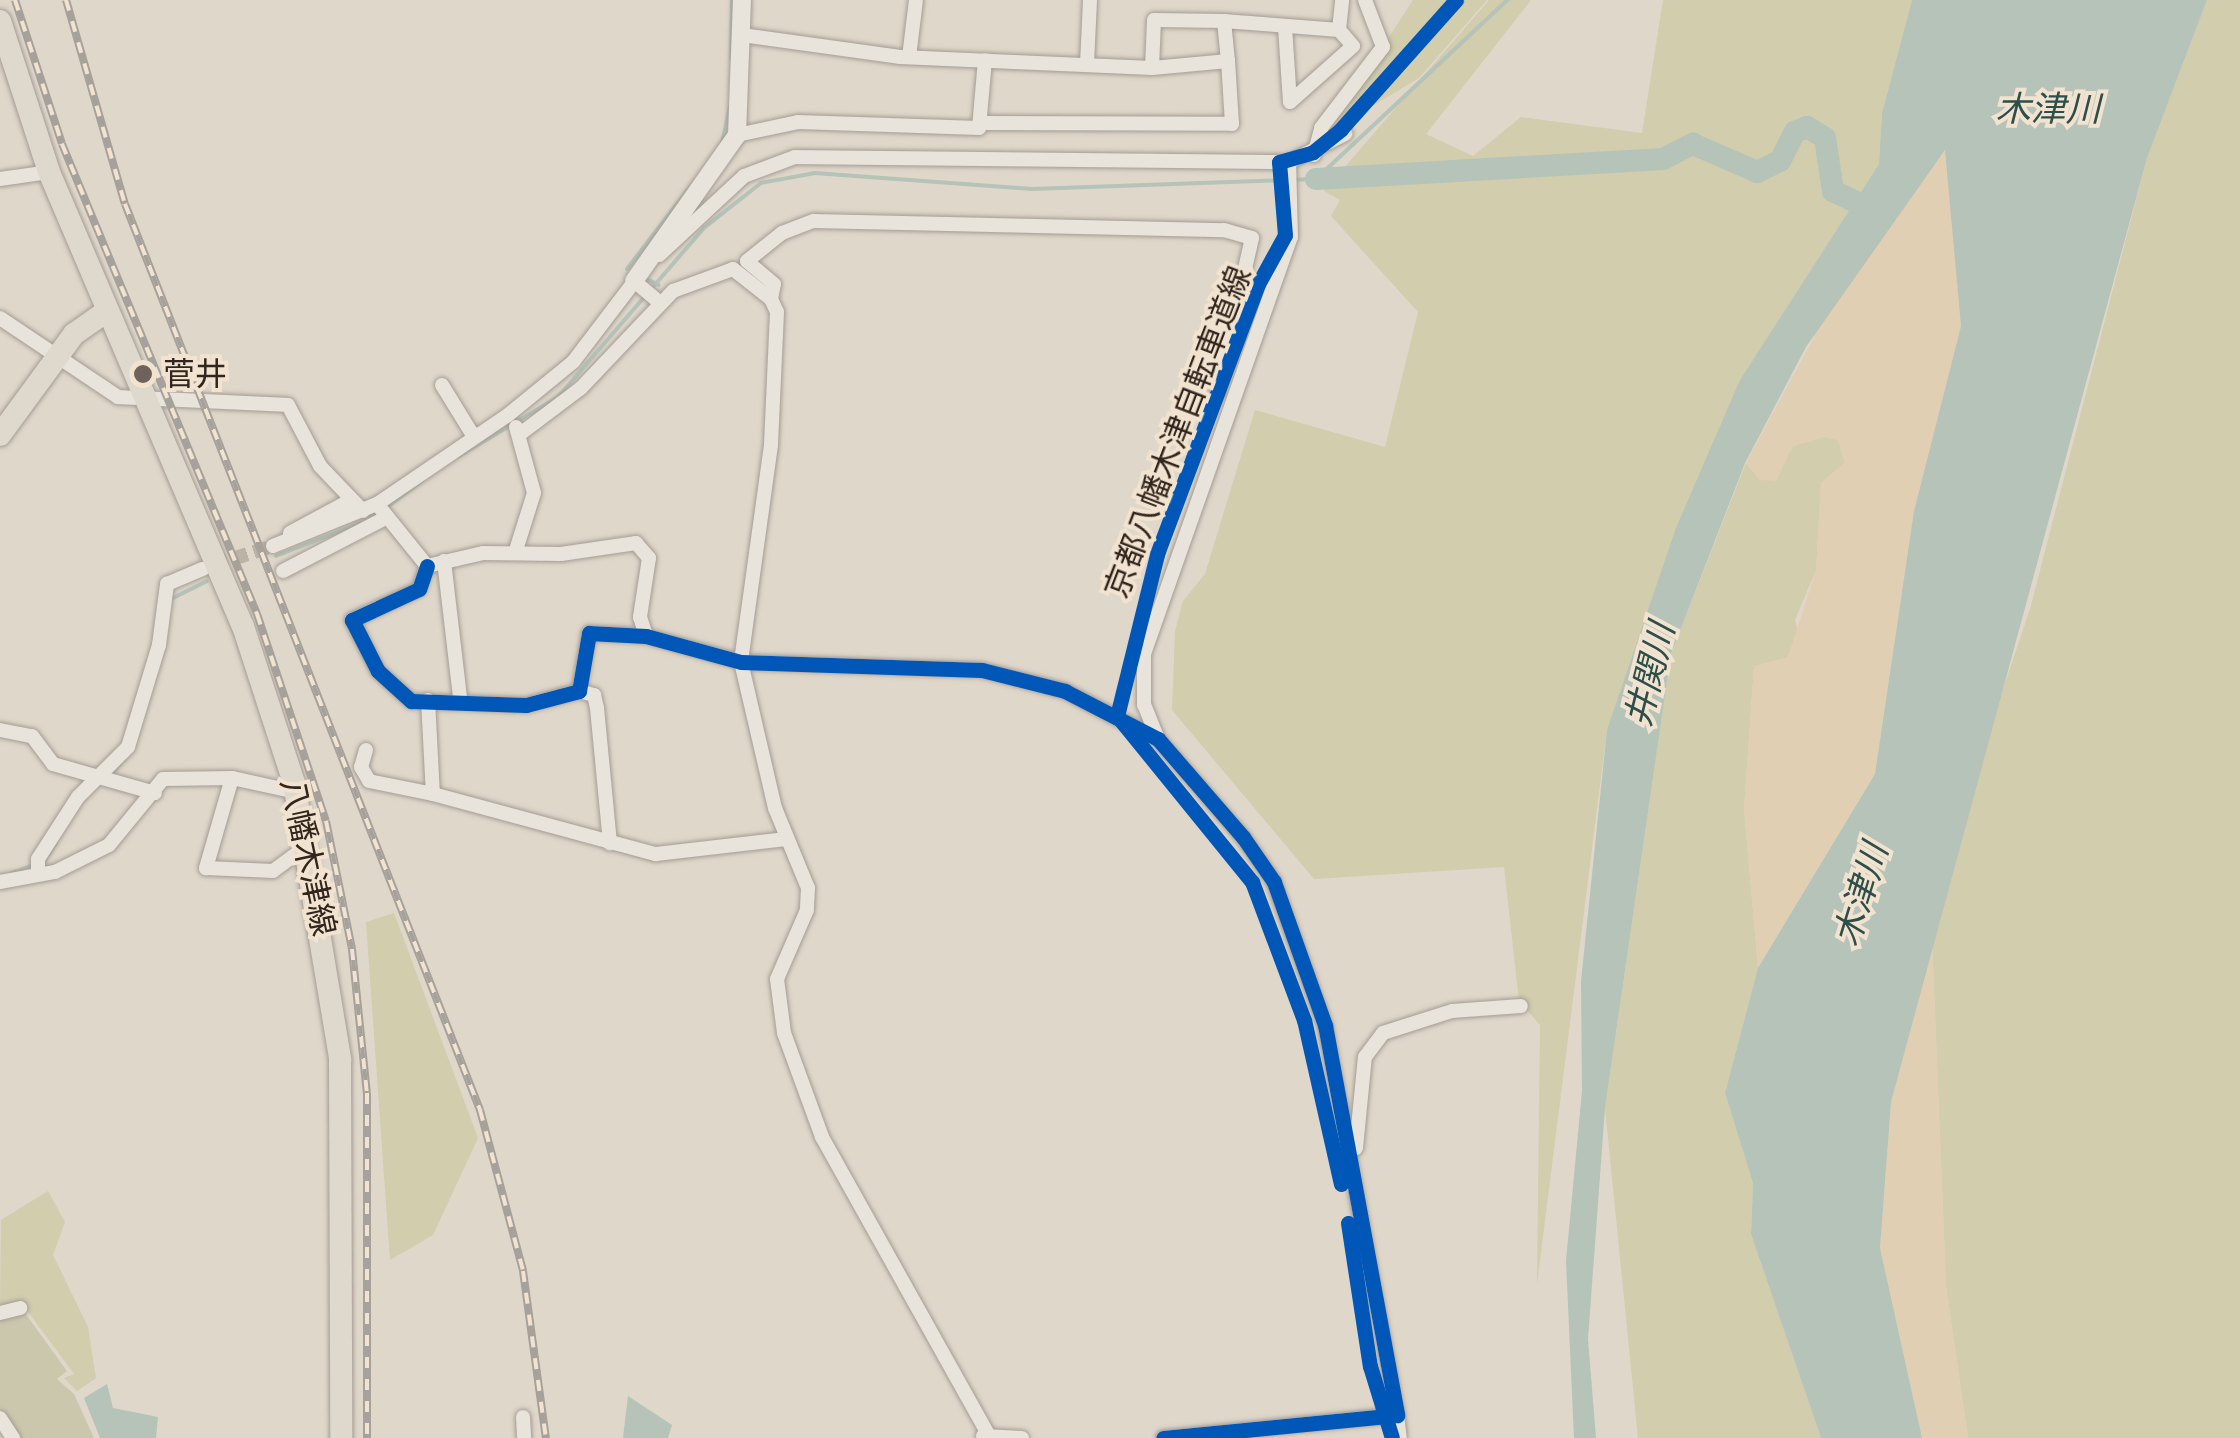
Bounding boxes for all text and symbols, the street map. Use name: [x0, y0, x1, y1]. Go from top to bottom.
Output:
water label: 木津川: [1996, 89, 2100, 131]
street label: 京都八幡木津自転車道線: [1097, 261, 1259, 603]
place label: 菅井: [163, 355, 227, 393]
marker: 菅井: [132, 363, 154, 385]
water label: 井関川: [1618, 619, 1684, 731]
street label: 八幡木津線: [273, 775, 343, 939]
water label: 木津川: [1827, 839, 1897, 951]

